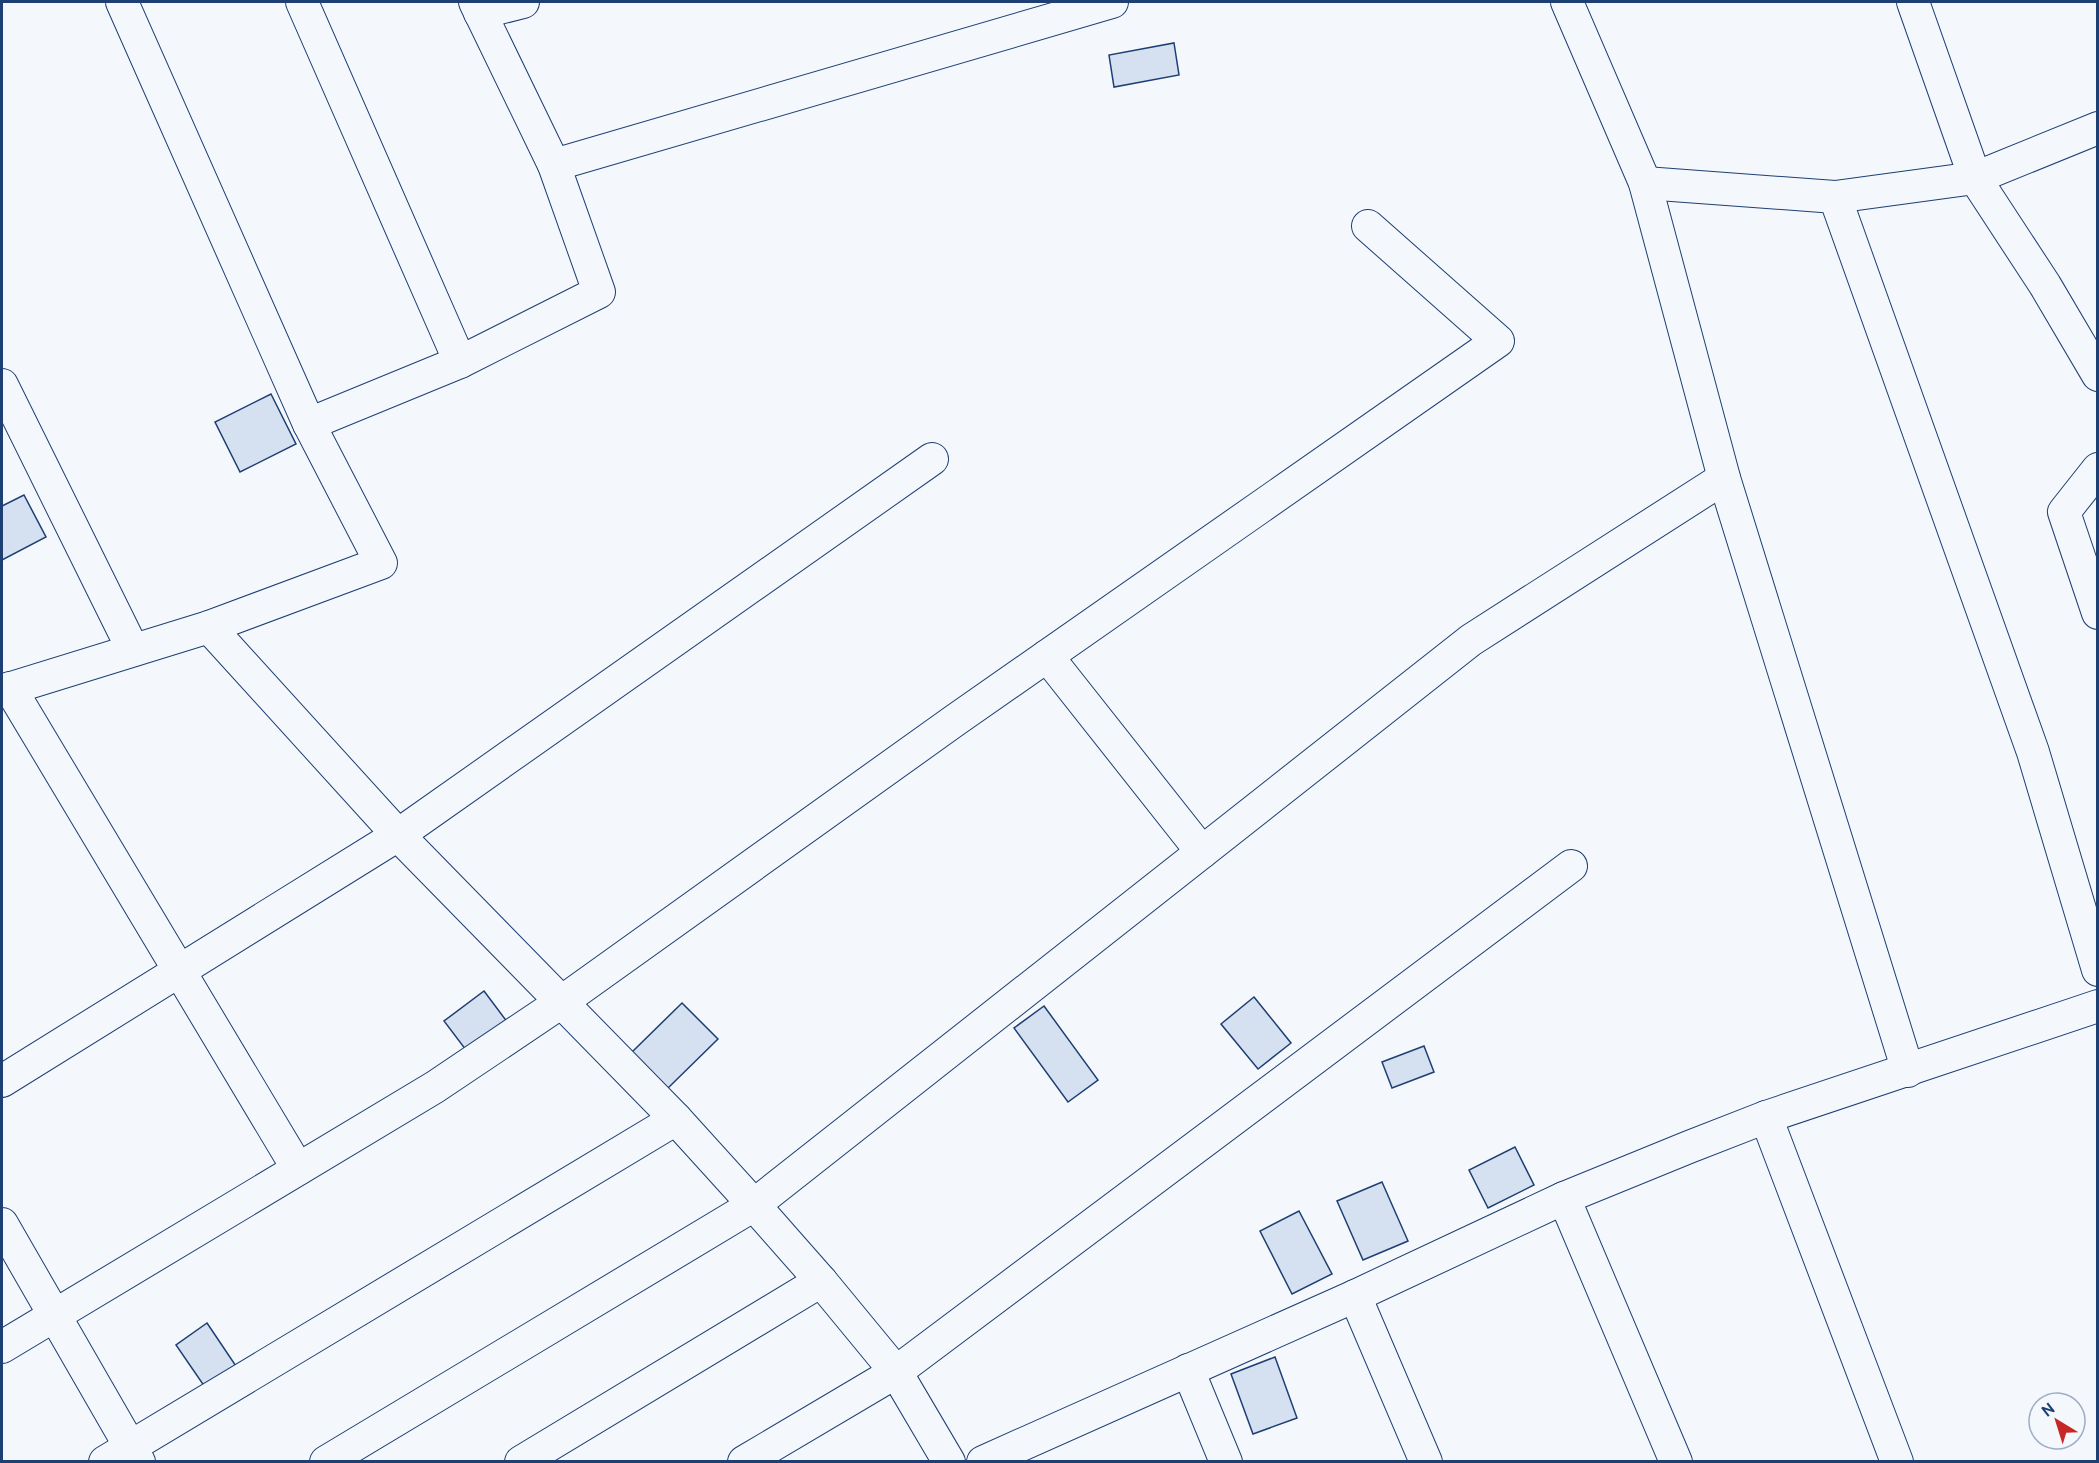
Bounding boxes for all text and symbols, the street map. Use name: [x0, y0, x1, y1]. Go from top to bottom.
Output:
north arrow: [2027, 1391, 2087, 1451]
text: N: [2038, 1399, 2058, 1421]

